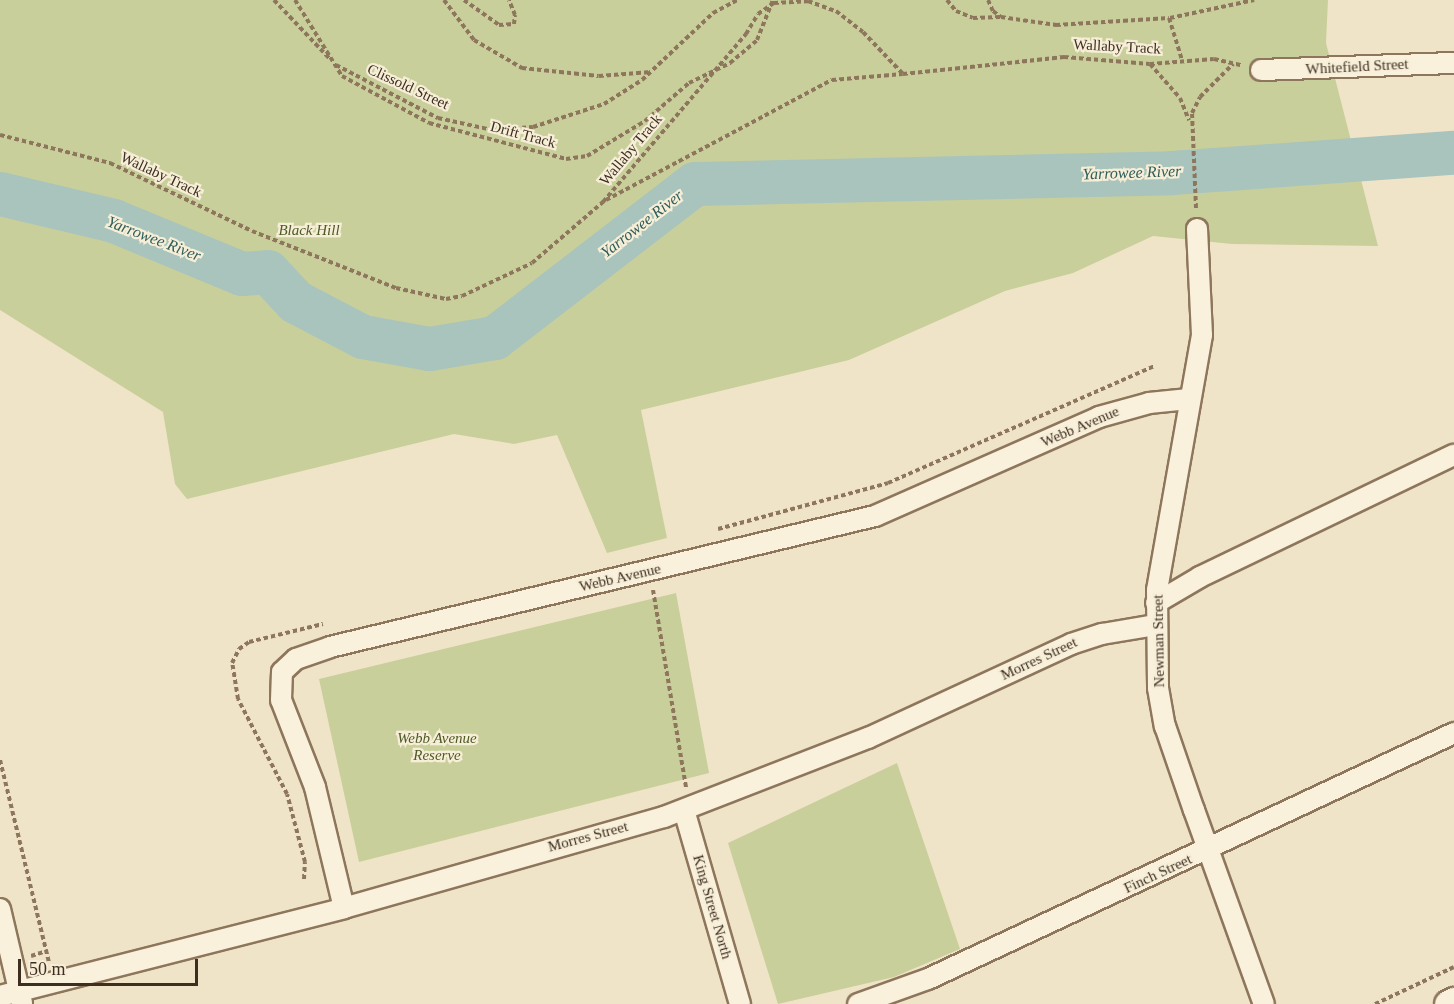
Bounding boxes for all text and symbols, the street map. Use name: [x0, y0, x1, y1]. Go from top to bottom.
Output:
street label: Wallaby Track: [1073, 36, 1161, 58]
street label: Whitefield Street: [1305, 55, 1409, 79]
street label: Clissold Street: [364, 60, 452, 114]
street label: Wallaby Track: [596, 111, 666, 189]
street label: Drift Track: [488, 118, 558, 152]
street label: Wallaby Track: [117, 148, 205, 202]
water label: Yarrowee River: [1082, 162, 1182, 184]
water label: Yarrowee River: [597, 186, 687, 262]
water label: Yarrowee River: [104, 212, 204, 266]
park label: Black Hill: [278, 222, 340, 240]
street label: Webb Avenue: [1038, 402, 1122, 452]
street label: Webb Avenue: [577, 560, 663, 596]
street label: Newman Street: [1149, 594, 1169, 688]
street label: Morres Street: [998, 634, 1080, 684]
park label: Webb Avenue Reserve: [397, 729, 477, 764]
street label: Morres Street: [546, 818, 630, 856]
street label: Finch Street: [1121, 850, 1195, 898]
street label: King Street North: [689, 853, 735, 961]
scale bar: [21, 947, 201, 985]
text: 50 m: [29, 959, 66, 979]

